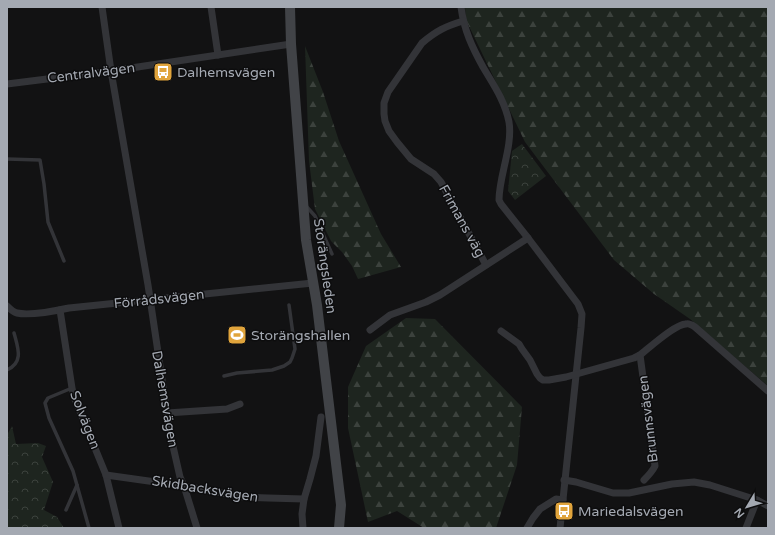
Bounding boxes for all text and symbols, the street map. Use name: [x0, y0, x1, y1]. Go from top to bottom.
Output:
street label: Centralvägen: [46, 59, 136, 87]
bus stop icon: Dalhemsvägen: [152, 61, 174, 83]
place label: Dalhemsvägen: [177, 64, 275, 81]
street label: Frimans väg: [435, 182, 489, 260]
street label: Storängsleden: [310, 217, 340, 315]
street label: Förrådsvägen: [113, 286, 205, 312]
sports icon: Storängshallen: [226, 324, 248, 346]
place label: Storängshallen: [251, 327, 350, 344]
street label: Dalhemsvägen: [148, 349, 182, 449]
street label: Brunnsvägen: [634, 374, 662, 464]
street label: Solvägen: [66, 388, 104, 452]
street label: Skidbacksvägen: [151, 472, 259, 506]
north arrow: [727, 487, 767, 527]
bus stop icon: Mariedalsvägen: [553, 500, 575, 522]
place label: Mariedalsvägen: [578, 503, 684, 520]
text: N: [732, 505, 747, 520]

